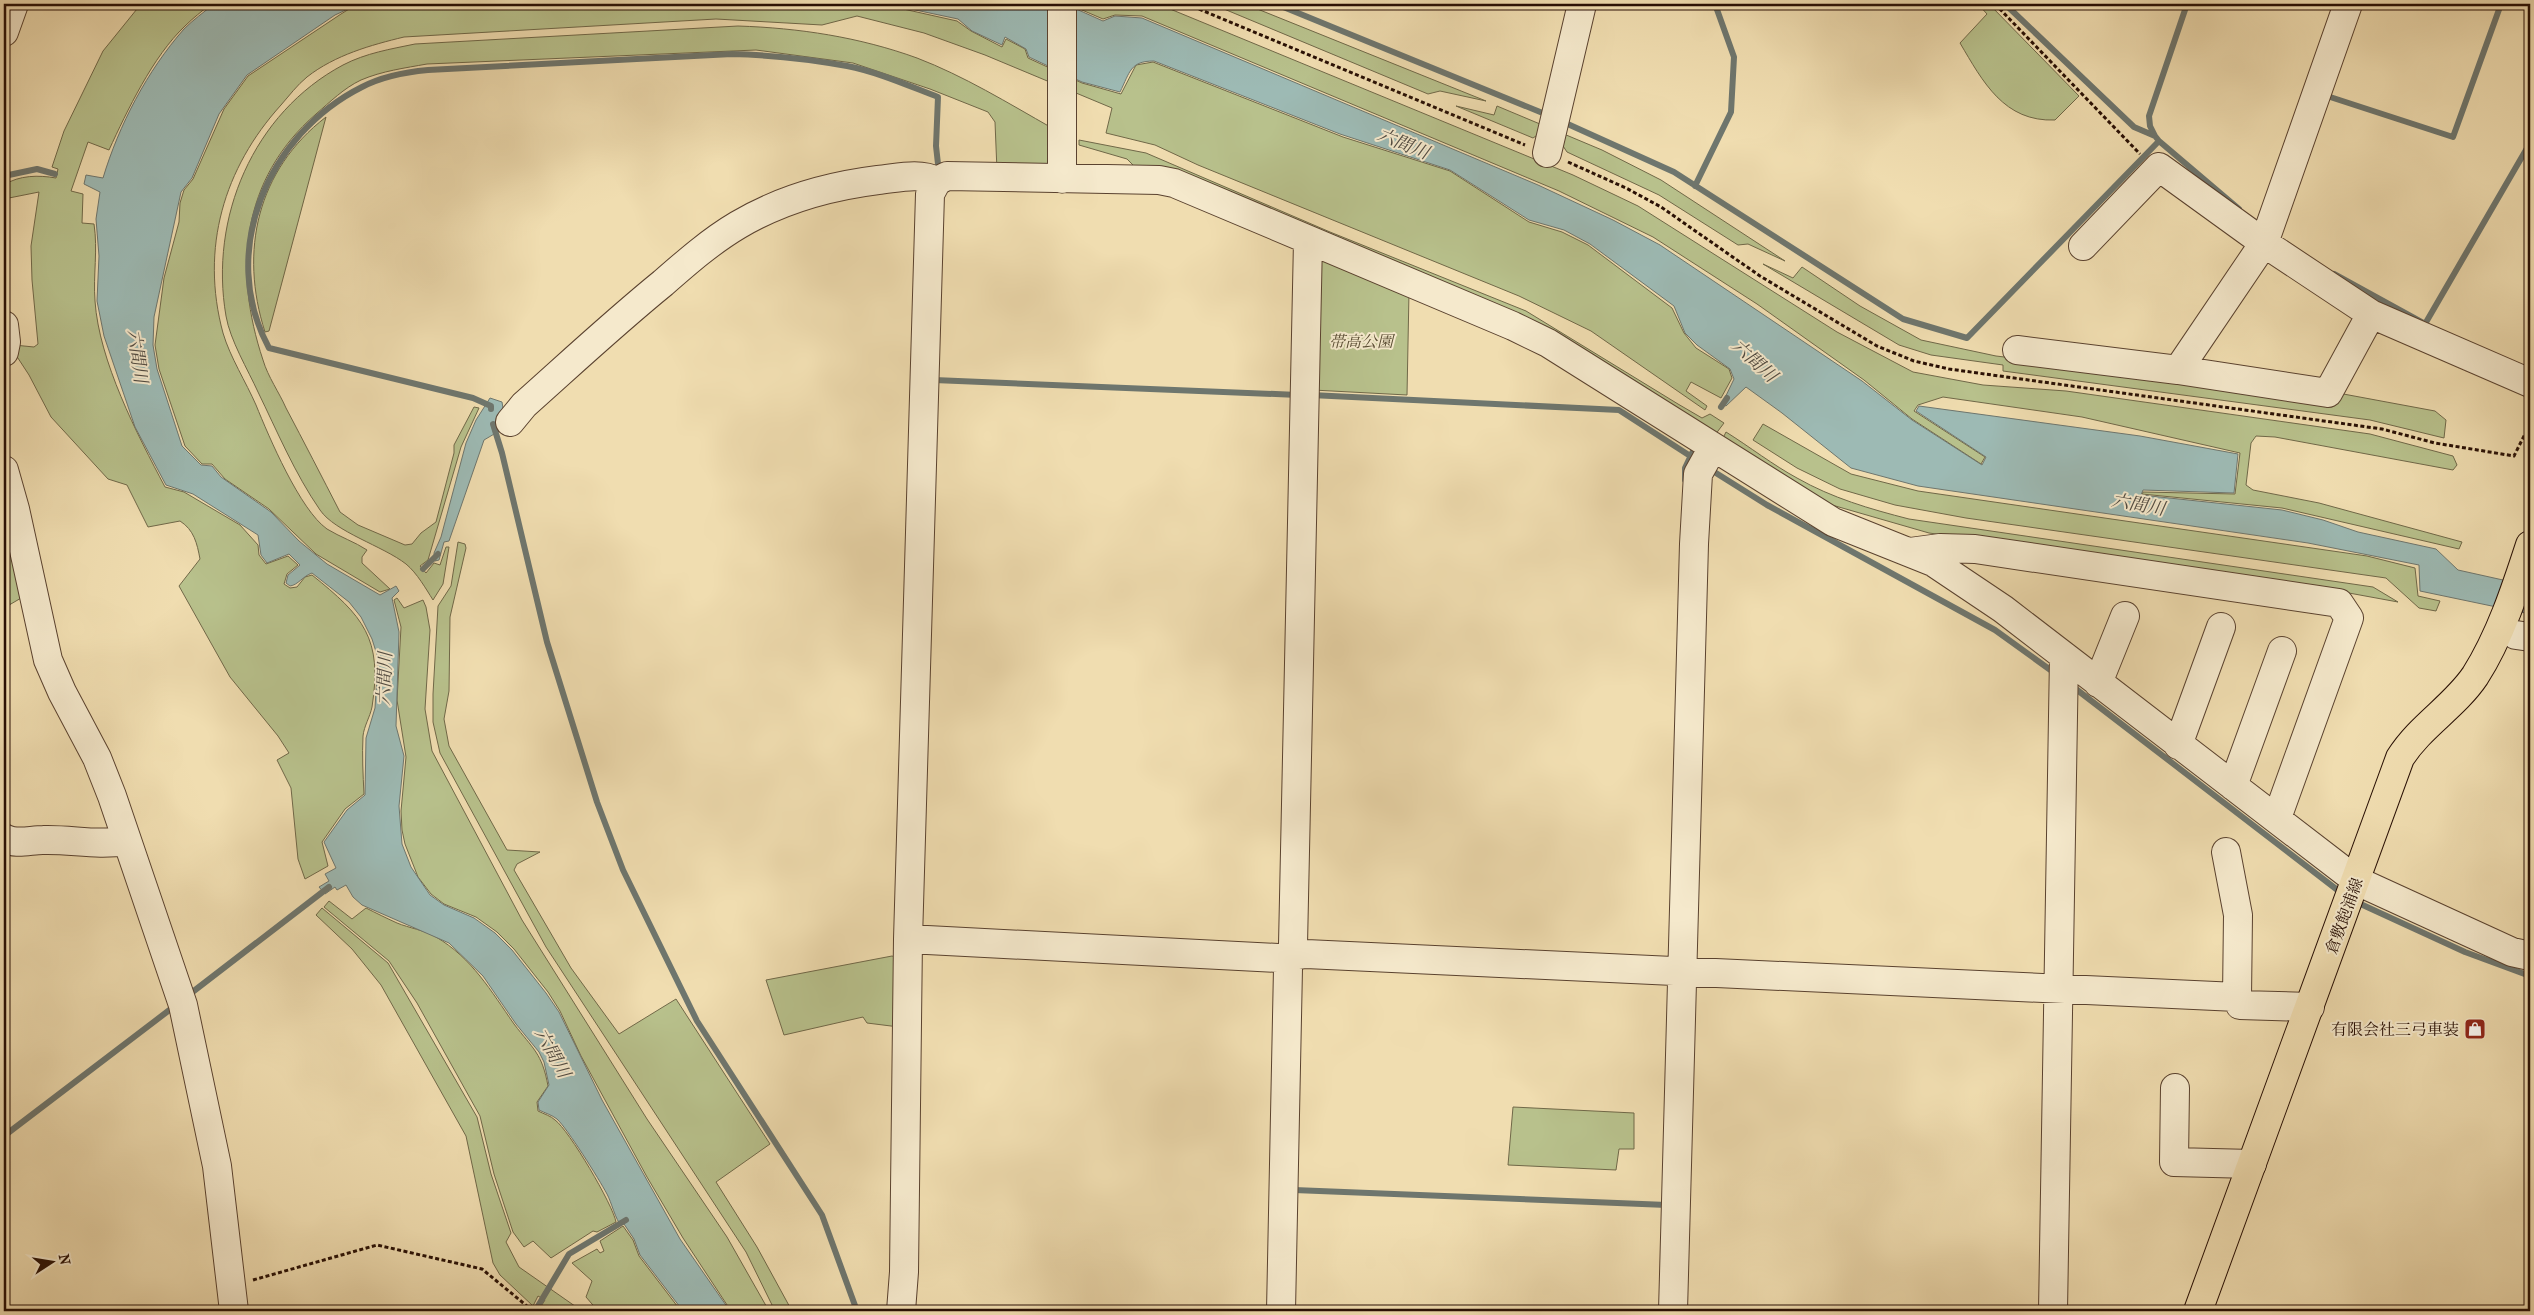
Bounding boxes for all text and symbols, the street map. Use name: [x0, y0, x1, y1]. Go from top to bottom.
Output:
water label: 六間川: [1374, 124, 1434, 165]
water label: 六間川: [123, 328, 151, 386]
park label: 帯高公園: [1329, 332, 1396, 351]
water label: 六間川: [1727, 335, 1783, 388]
water label: 六間川: [2110, 490, 2168, 520]
water label: 六間川: [374, 650, 397, 706]
street label: 倉敷飽浦線: [2321, 875, 2367, 957]
shop icon: 有限会社三弓車装: [2463, 1017, 2487, 1041]
place label: 有限会社三弓車装: [2331, 1020, 2459, 1039]
water label: 六間川: [530, 1024, 575, 1083]
north arrow: [28, 1238, 78, 1288]
text: N: [55, 1252, 74, 1267]

